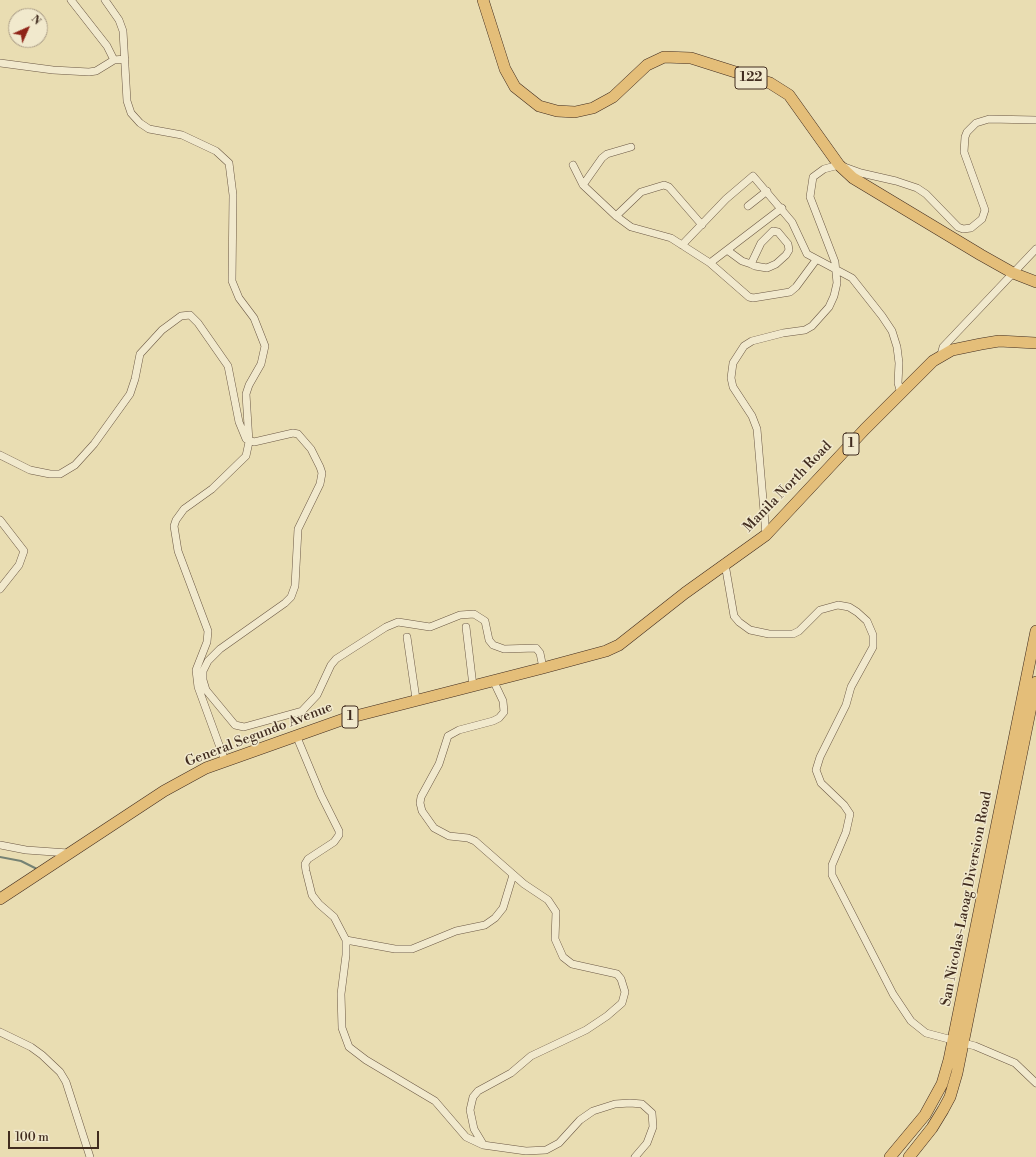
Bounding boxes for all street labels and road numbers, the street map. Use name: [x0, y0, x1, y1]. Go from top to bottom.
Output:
road number: 122: [735, 67, 767, 89]
road number: 1: [843, 433, 859, 455]
street label: Manila North Road: [740, 438, 836, 536]
street label: General Segundo Avenue: [183, 699, 335, 771]
road number: 1: [342, 706, 358, 728]
street label: San Nicolas-Laoag Diversion Road: [938, 790, 996, 1008]

